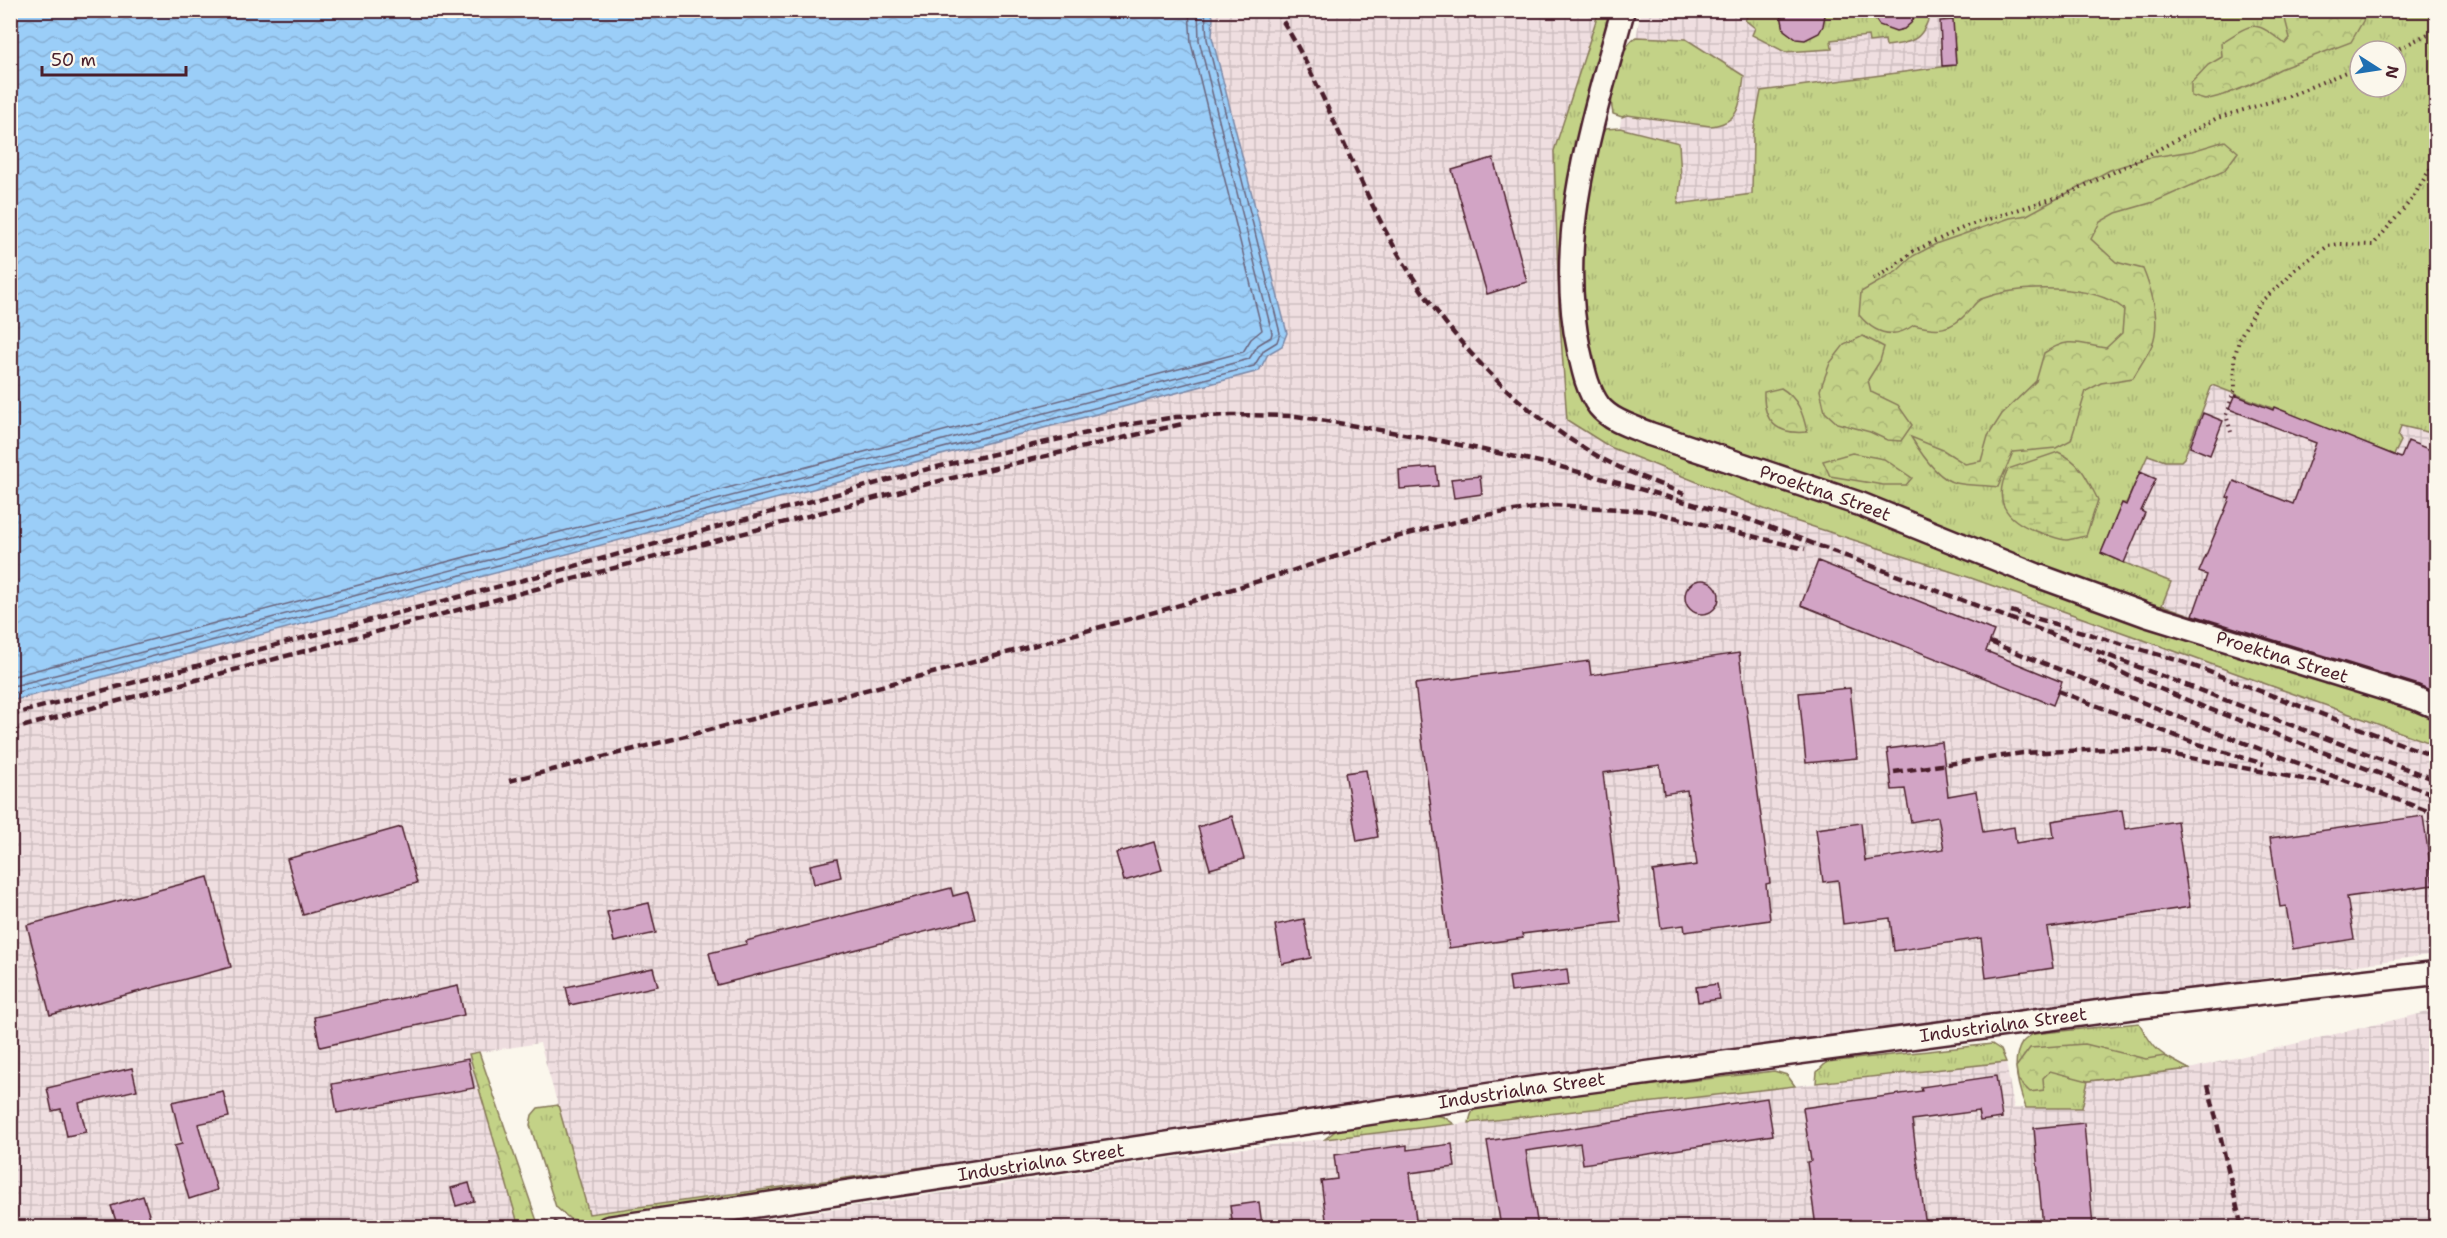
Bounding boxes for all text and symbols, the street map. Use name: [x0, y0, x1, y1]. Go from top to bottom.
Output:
scale bar: [42, 39, 186, 77]
north arrow: [2348, 39, 2408, 99]
text: 50 m: [51, 48, 96, 72]
text: N: [2381, 64, 2404, 80]
street label: Proektna Street: [1756, 459, 1894, 527]
street label: Proektna Street: [2213, 625, 2352, 689]
street label: Industrialna Street: [1918, 1002, 2088, 1048]
street label: Industrialna Street: [1437, 1067, 1607, 1114]
street label: Industrialna Street: [956, 1138, 1126, 1187]

